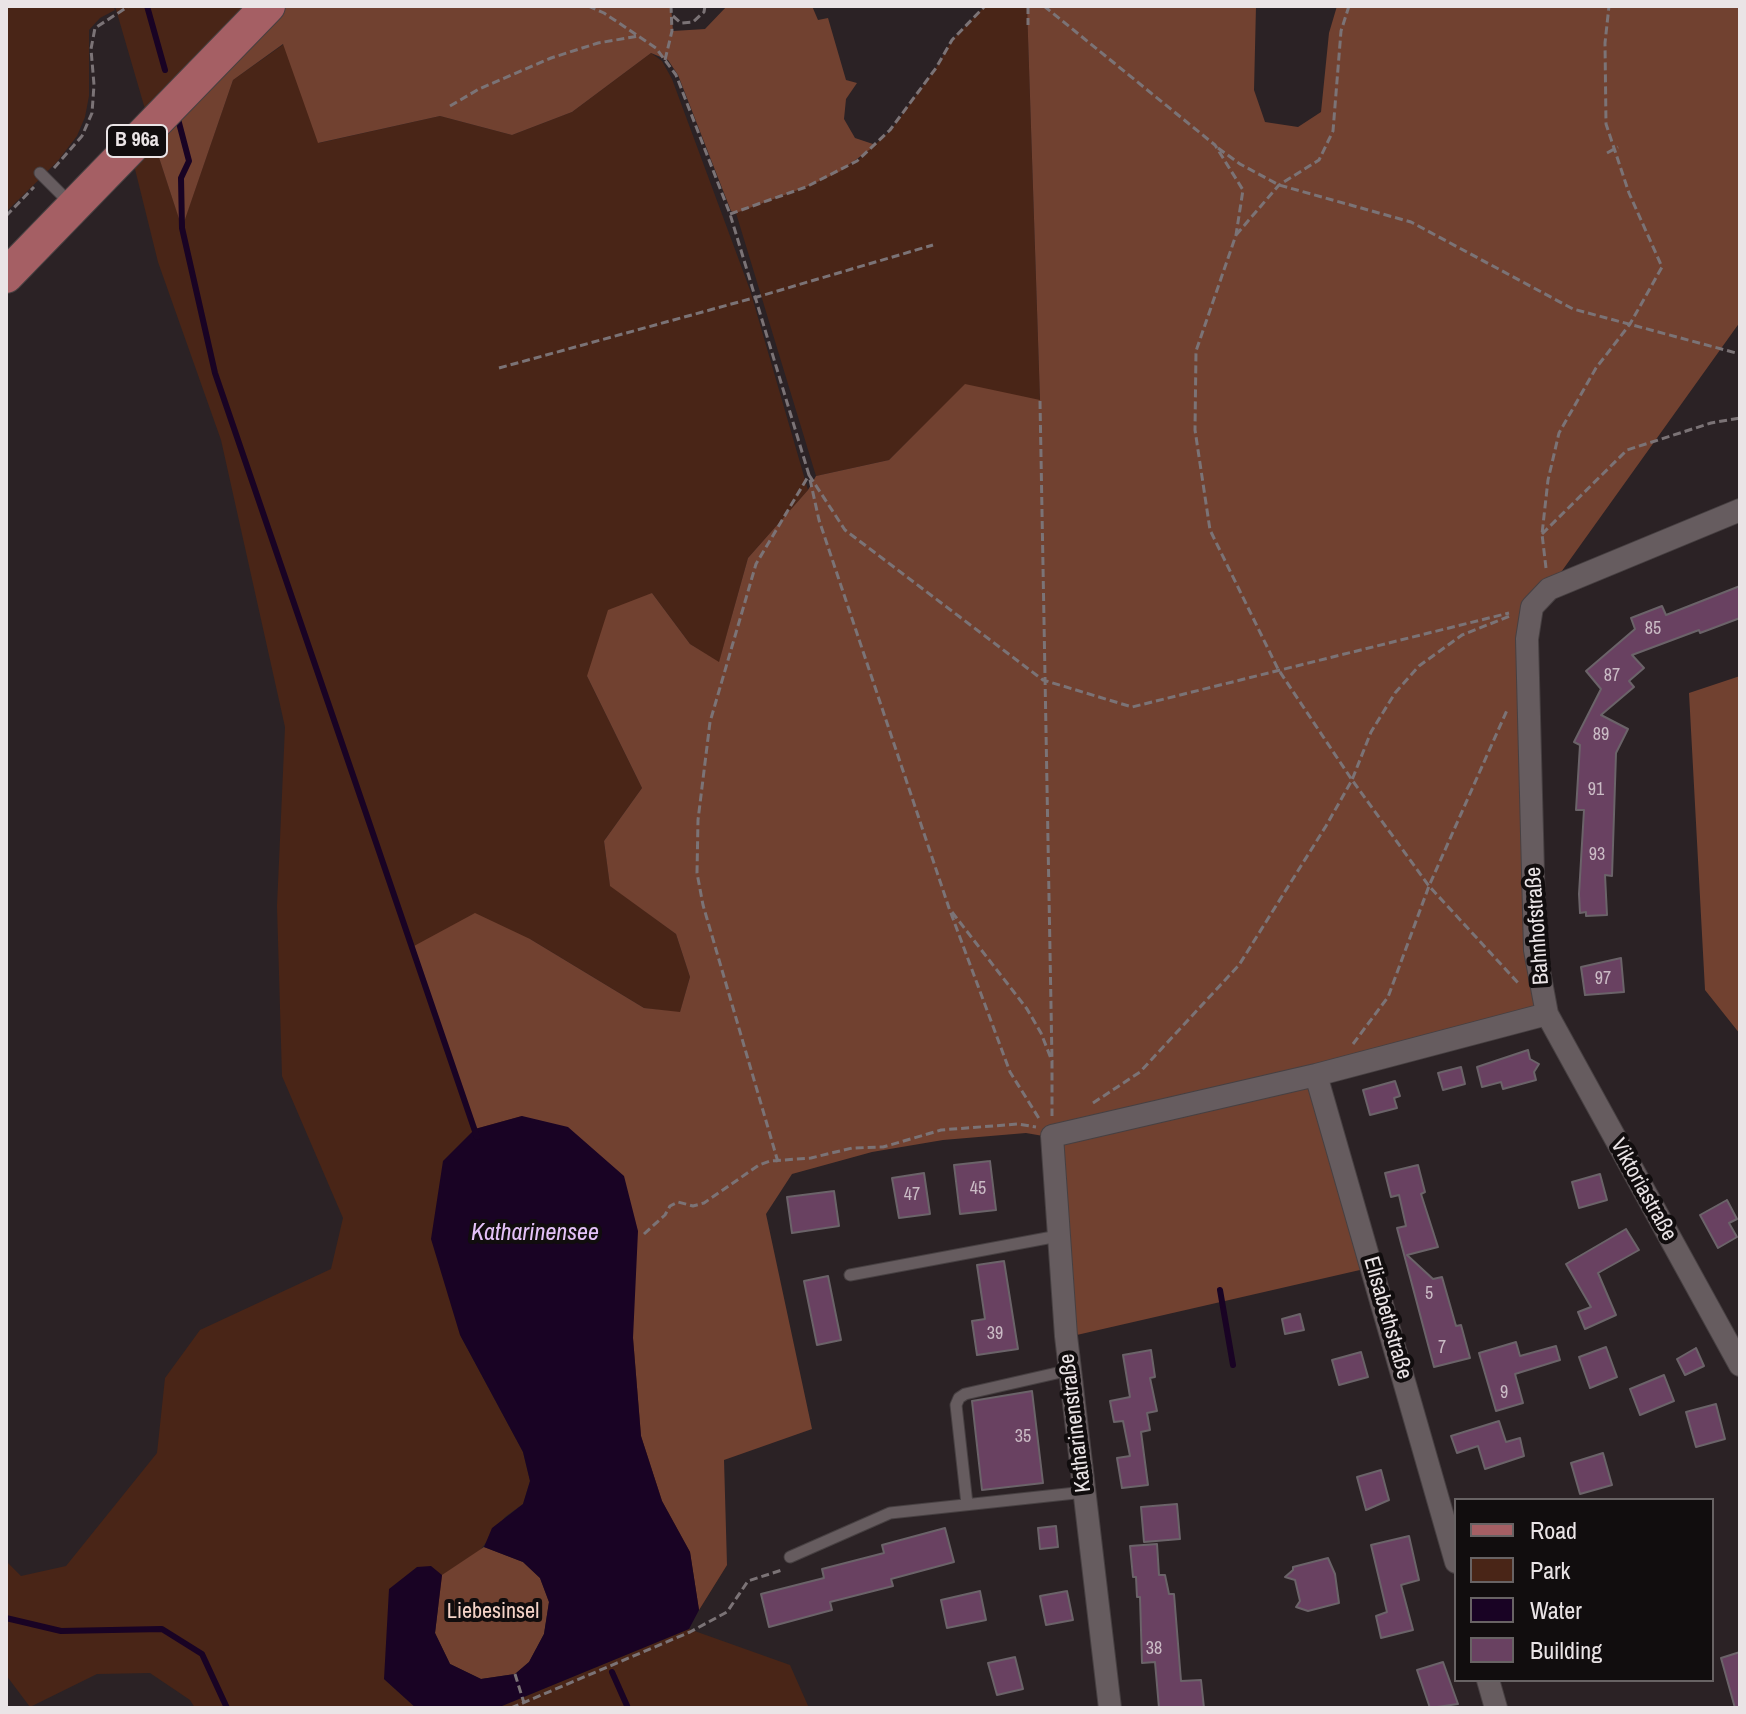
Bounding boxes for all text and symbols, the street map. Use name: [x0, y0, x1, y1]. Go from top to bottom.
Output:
road number: B 96a: [107, 125, 167, 157]
house number: 85: [1645, 618, 1661, 640]
house number: 87: [1604, 665, 1620, 687]
house number: 89: [1593, 724, 1609, 746]
house number: 91: [1588, 779, 1604, 801]
house number: 93: [1589, 844, 1605, 866]
street label: Bahnhofstraße: [1521, 866, 1555, 986]
house number: 97: [1595, 968, 1611, 990]
street label: Viktoriastraße: [1604, 1134, 1682, 1246]
house number: 45: [970, 1178, 986, 1200]
house number: 47: [904, 1184, 920, 1206]
water label: Katharinensee: [471, 1220, 599, 1248]
street label: Elisabethstraße: [1357, 1254, 1417, 1382]
house number: 5: [1425, 1283, 1433, 1305]
house number: 39: [987, 1323, 1003, 1345]
house number: 7: [1438, 1337, 1446, 1359]
street label: Katharinenstraße: [1054, 1352, 1098, 1494]
house number: 9: [1500, 1382, 1508, 1404]
house number: 35: [1015, 1426, 1031, 1448]
legend: [1454, 1498, 1714, 1682]
text: Road: [1530, 1514, 1577, 1546]
text: Park: [1530, 1554, 1570, 1586]
text: Water: [1530, 1594, 1582, 1626]
park label: Liebesinsel: [447, 1599, 539, 1625]
text: Building: [1530, 1634, 1602, 1666]
house number: 38: [1146, 1638, 1162, 1660]

